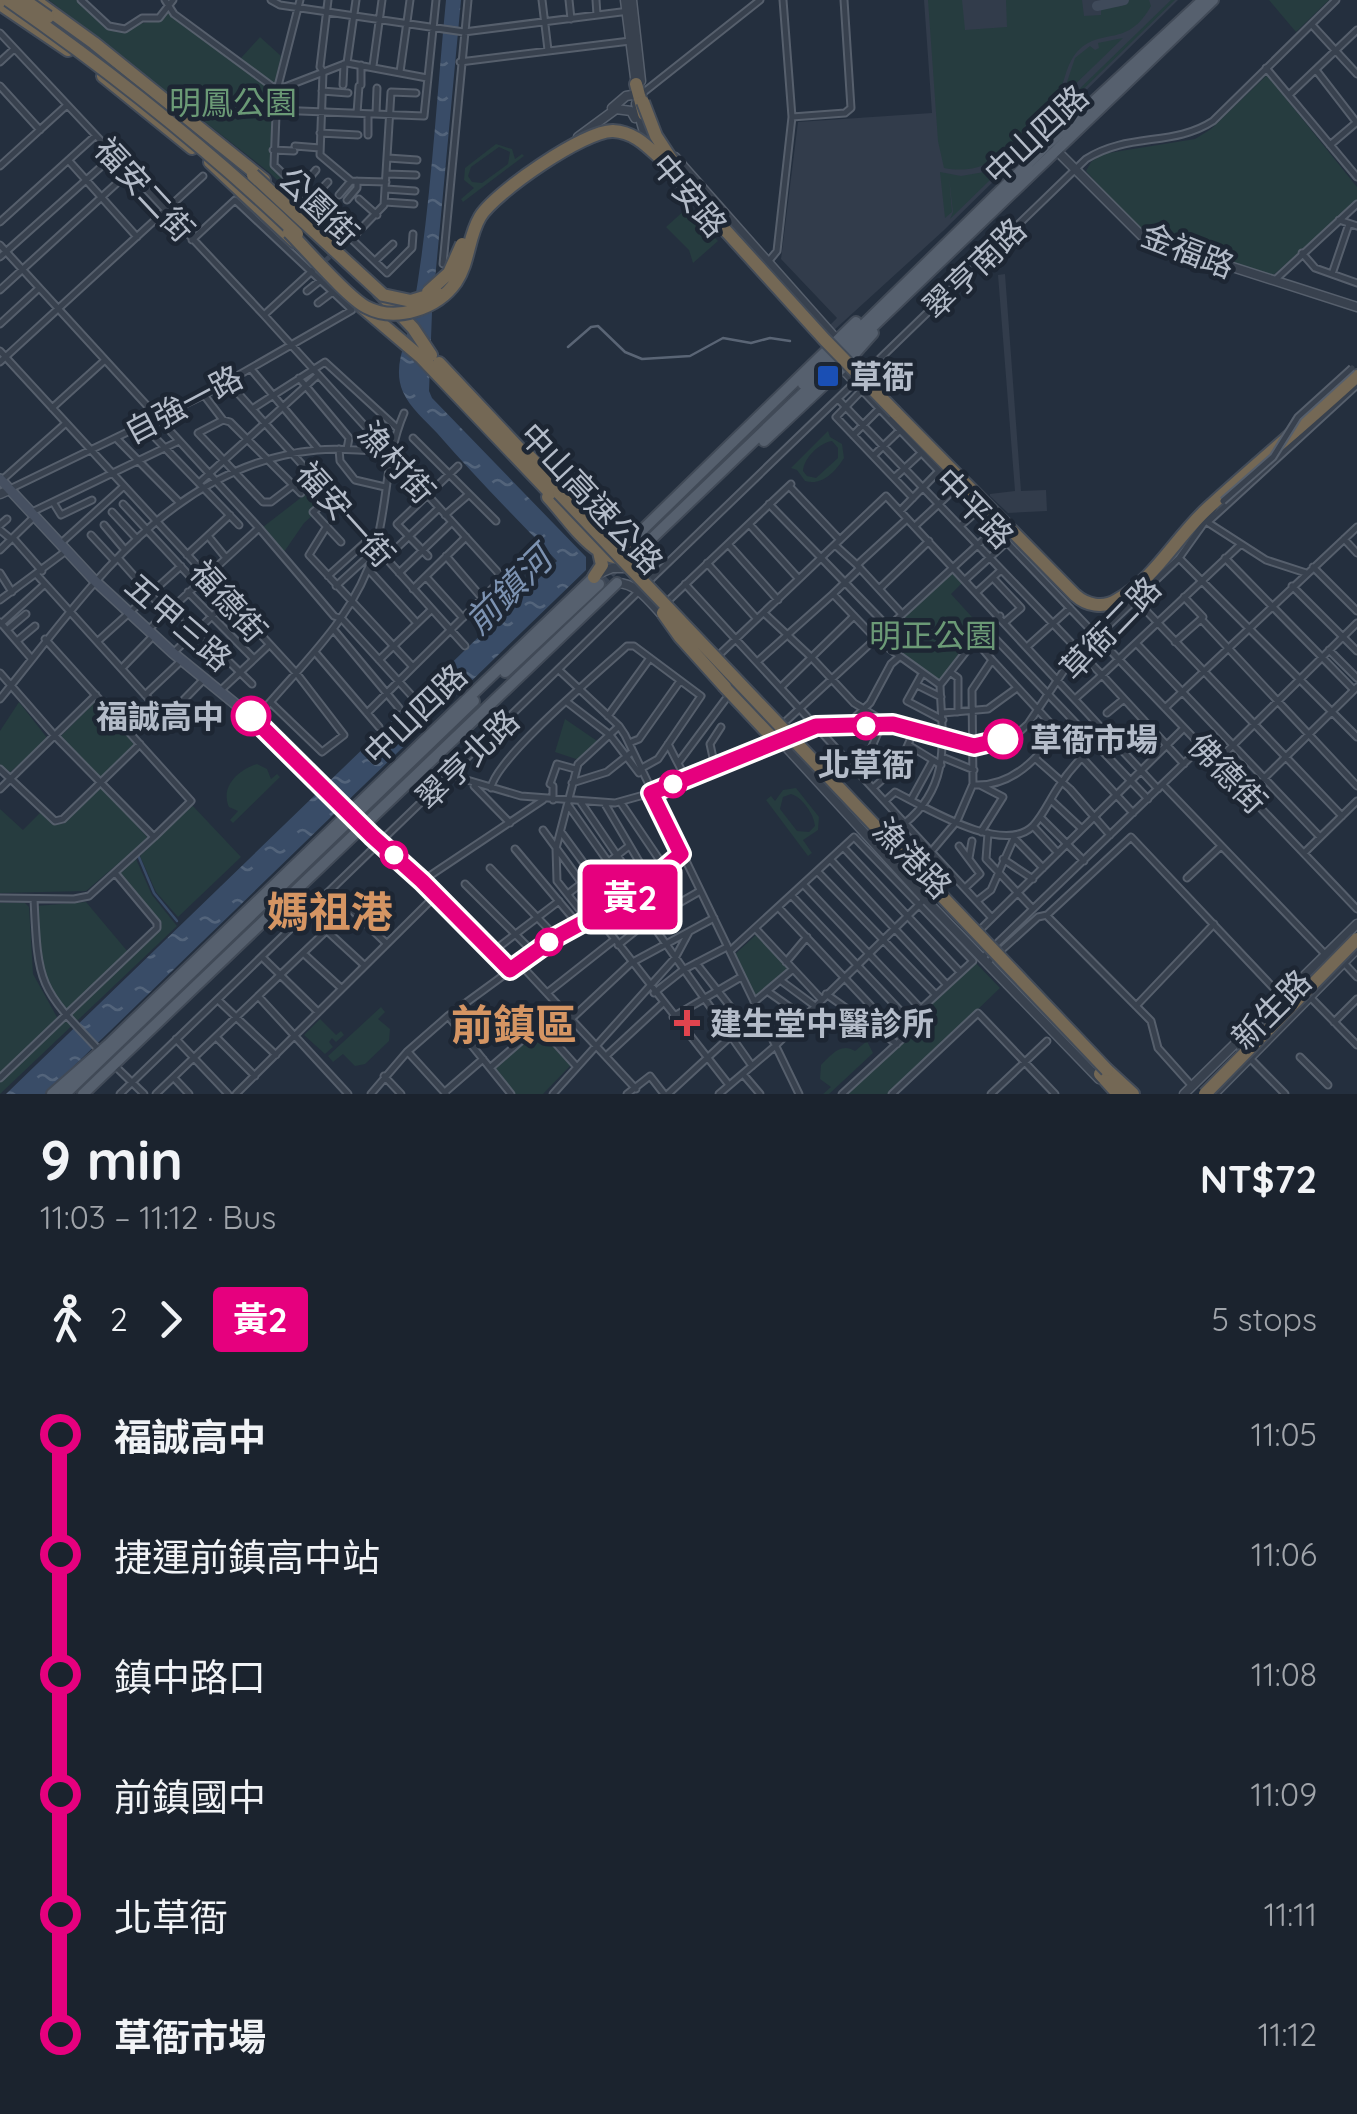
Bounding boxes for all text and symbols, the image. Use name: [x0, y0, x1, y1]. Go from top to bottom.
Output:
street label: 中山四路: [976, 76, 1096, 192]
park label: 明鳳公園: [169, 82, 297, 122]
street label: 福安二街: [87, 129, 203, 249]
street label: 中安路: [644, 145, 736, 245]
street label: 公園街: [271, 158, 367, 254]
street label: 翠亨南路: [914, 209, 1034, 327]
street label: 金福路: [1136, 214, 1240, 286]
street label: 自強一路: [117, 356, 249, 452]
place label: 草衙: [850, 356, 914, 396]
marker: 草衙: [815, 363, 841, 389]
street label: 漁村街: [350, 413, 444, 511]
street label: 中山高速公路: [512, 414, 672, 582]
street label: 福安一街: [288, 453, 404, 575]
street label: 中平路: [927, 460, 1023, 556]
water label: 前鎮河: [455, 533, 565, 643]
street label: 福德街: [182, 552, 276, 650]
street label: 五甲三路: [118, 565, 240, 679]
street label: 草衙二路: [1051, 568, 1169, 688]
park label: 明正公園: [869, 615, 997, 655]
street label: 中山四路: [355, 655, 475, 773]
place label: 福誠高中: [96, 696, 224, 736]
marker: 福誠高中: [232, 697, 270, 735]
street label: 翠亨北路: [407, 700, 527, 818]
marker: 北草衙: [853, 713, 879, 739]
place label: 草衙市場: [1030, 719, 1158, 759]
marker: 草衙市場: [984, 720, 1022, 758]
street label: 佛德街: [1180, 725, 1276, 821]
place label: 北草衙: [818, 744, 914, 784]
unlabelled marker: [660, 771, 686, 797]
street label: 漁港路: [865, 810, 961, 906]
unlabelled marker: [381, 842, 407, 868]
line badge: 黃2: [585, 864, 675, 930]
text: 黃2: [603, 875, 657, 919]
district label: 媽祖港: [267, 885, 393, 938]
unlabelled marker: [536, 929, 562, 955]
street label: 新生路: [1223, 961, 1319, 1057]
district label: 前鎮區: [451, 998, 577, 1051]
place label: 建生堂中醫診所: [710, 1003, 934, 1043]
marker: 建生堂中醫診所: [674, 1010, 700, 1036]
text: 9 min: [40, 1125, 183, 1194]
text: NT$72: [1200, 1155, 1317, 1203]
text: 11:03 – 11:12 · Bus: [40, 1197, 276, 1237]
icon: walk: [40, 1292, 95, 1347]
icon: forward: [143, 1292, 198, 1347]
text: 黃2: [233, 1297, 288, 1341]
text: 2: [110, 1299, 128, 1339]
text: 5 stops: [1211, 1299, 1317, 1339]
text: 福誠高中: [114, 1413, 266, 1461]
text: 11:05: [1251, 1414, 1317, 1454]
text: 捷運前鎮高中站: [114, 1533, 380, 1581]
text: 11:06: [1251, 1534, 1317, 1574]
text: 鎮中路口: [114, 1653, 266, 1701]
text: 11:08: [1251, 1654, 1317, 1694]
text: 前鎮國中: [114, 1773, 266, 1821]
text: 11:09: [1250, 1774, 1317, 1814]
text: 北草衙: [114, 1893, 228, 1941]
text: 11:11: [1264, 1894, 1317, 1934]
text: 草衙市場: [114, 2013, 266, 2061]
text: 11:12: [1258, 2014, 1317, 2054]

